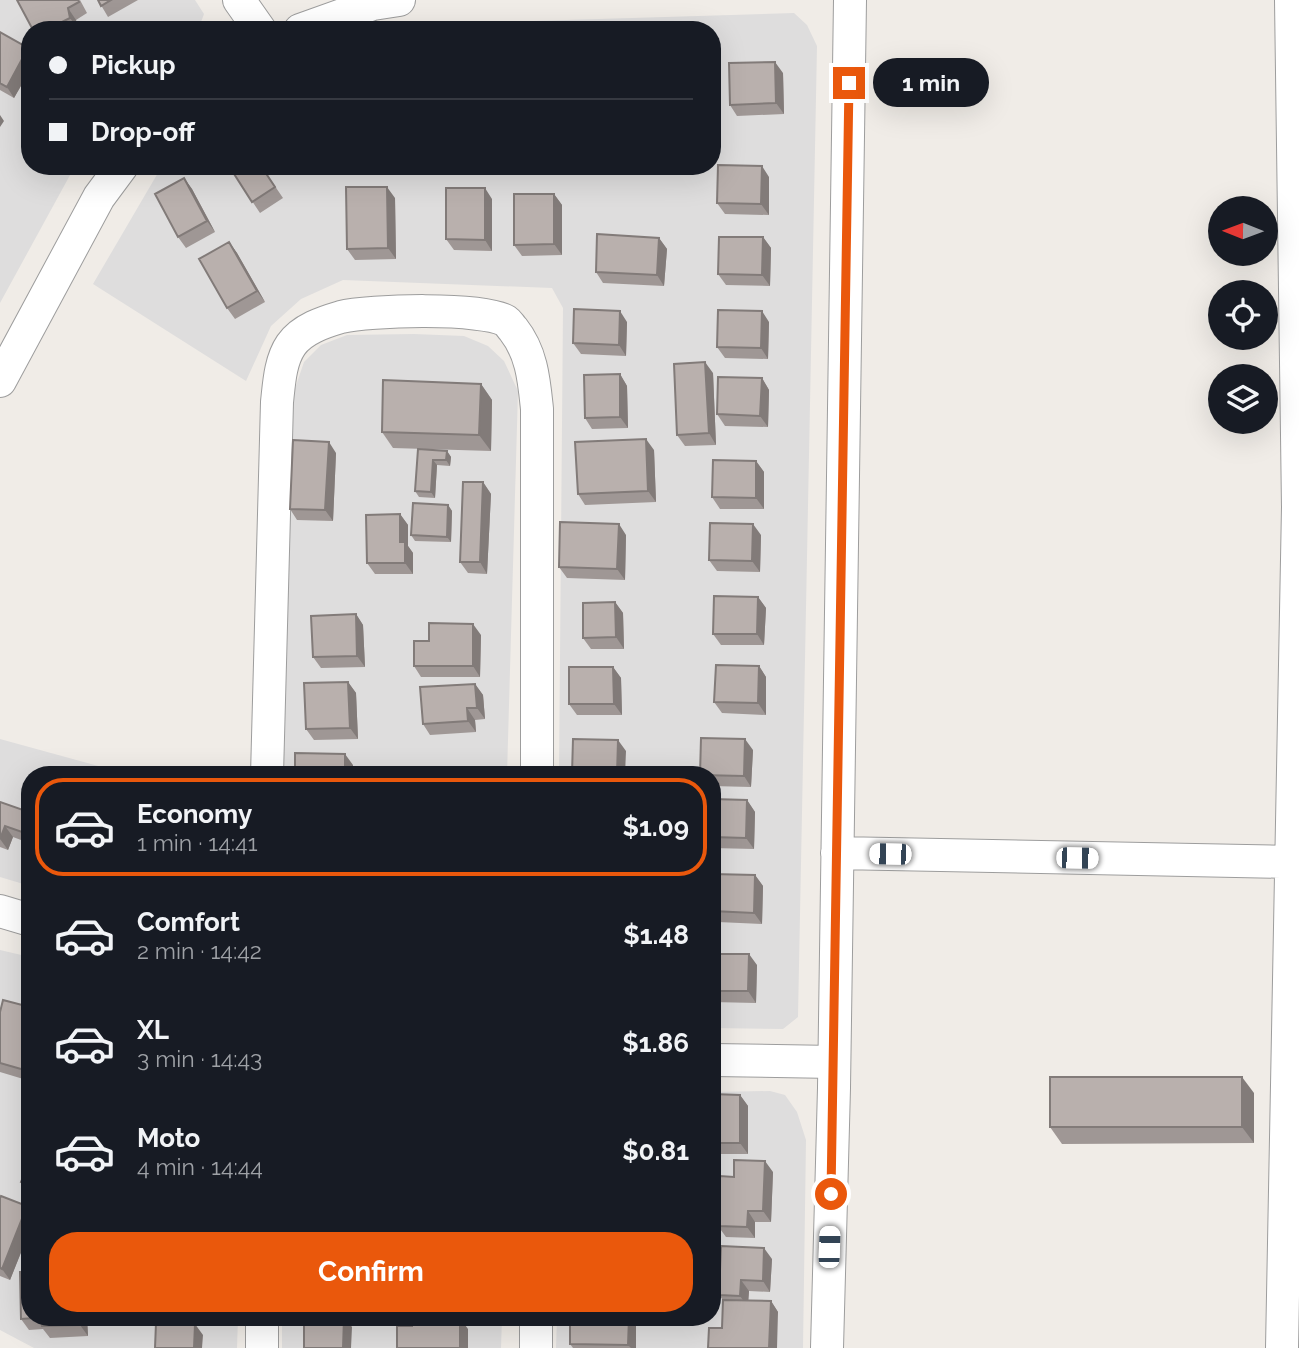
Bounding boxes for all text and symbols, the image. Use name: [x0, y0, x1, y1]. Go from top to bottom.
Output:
text: Pickup: [91, 50, 176, 80]
callout: 1 min: [874, 58, 989, 108]
route end: [833, 67, 865, 99]
text: 1 min: [902, 69, 960, 96]
text: Drop-off: [91, 117, 195, 147]
north arrow: [1208, 196, 1278, 266]
map controls: [1208, 196, 1278, 434]
button: locate: [1208, 280, 1278, 350]
button: layers: [1208, 364, 1278, 434]
icon: car: [53, 796, 116, 859]
text: Economy: [137, 799, 252, 829]
text: $1.09: [623, 812, 689, 842]
text: 1 min · 14:41: [137, 829, 257, 856]
car: [869, 843, 912, 865]
car: [1056, 847, 1099, 869]
icon: car: [53, 904, 116, 967]
text: Comfort: [137, 907, 240, 937]
text: $1.48: [623, 920, 689, 950]
text: 2 min · 14:42: [137, 937, 262, 964]
icon: car: [53, 1012, 116, 1075]
text: XL: [137, 1015, 169, 1045]
text: $1.86: [622, 1028, 689, 1058]
text: 3 min · 14:43: [137, 1045, 262, 1072]
icon: car: [53, 1120, 116, 1183]
text: Moto: [137, 1123, 200, 1153]
text: $0.81: [622, 1136, 689, 1166]
text: 4 min · 14:44: [137, 1153, 263, 1180]
route start: [815, 1178, 847, 1210]
car: [818, 1226, 841, 1268]
button: Confirm: [49, 1232, 693, 1312]

